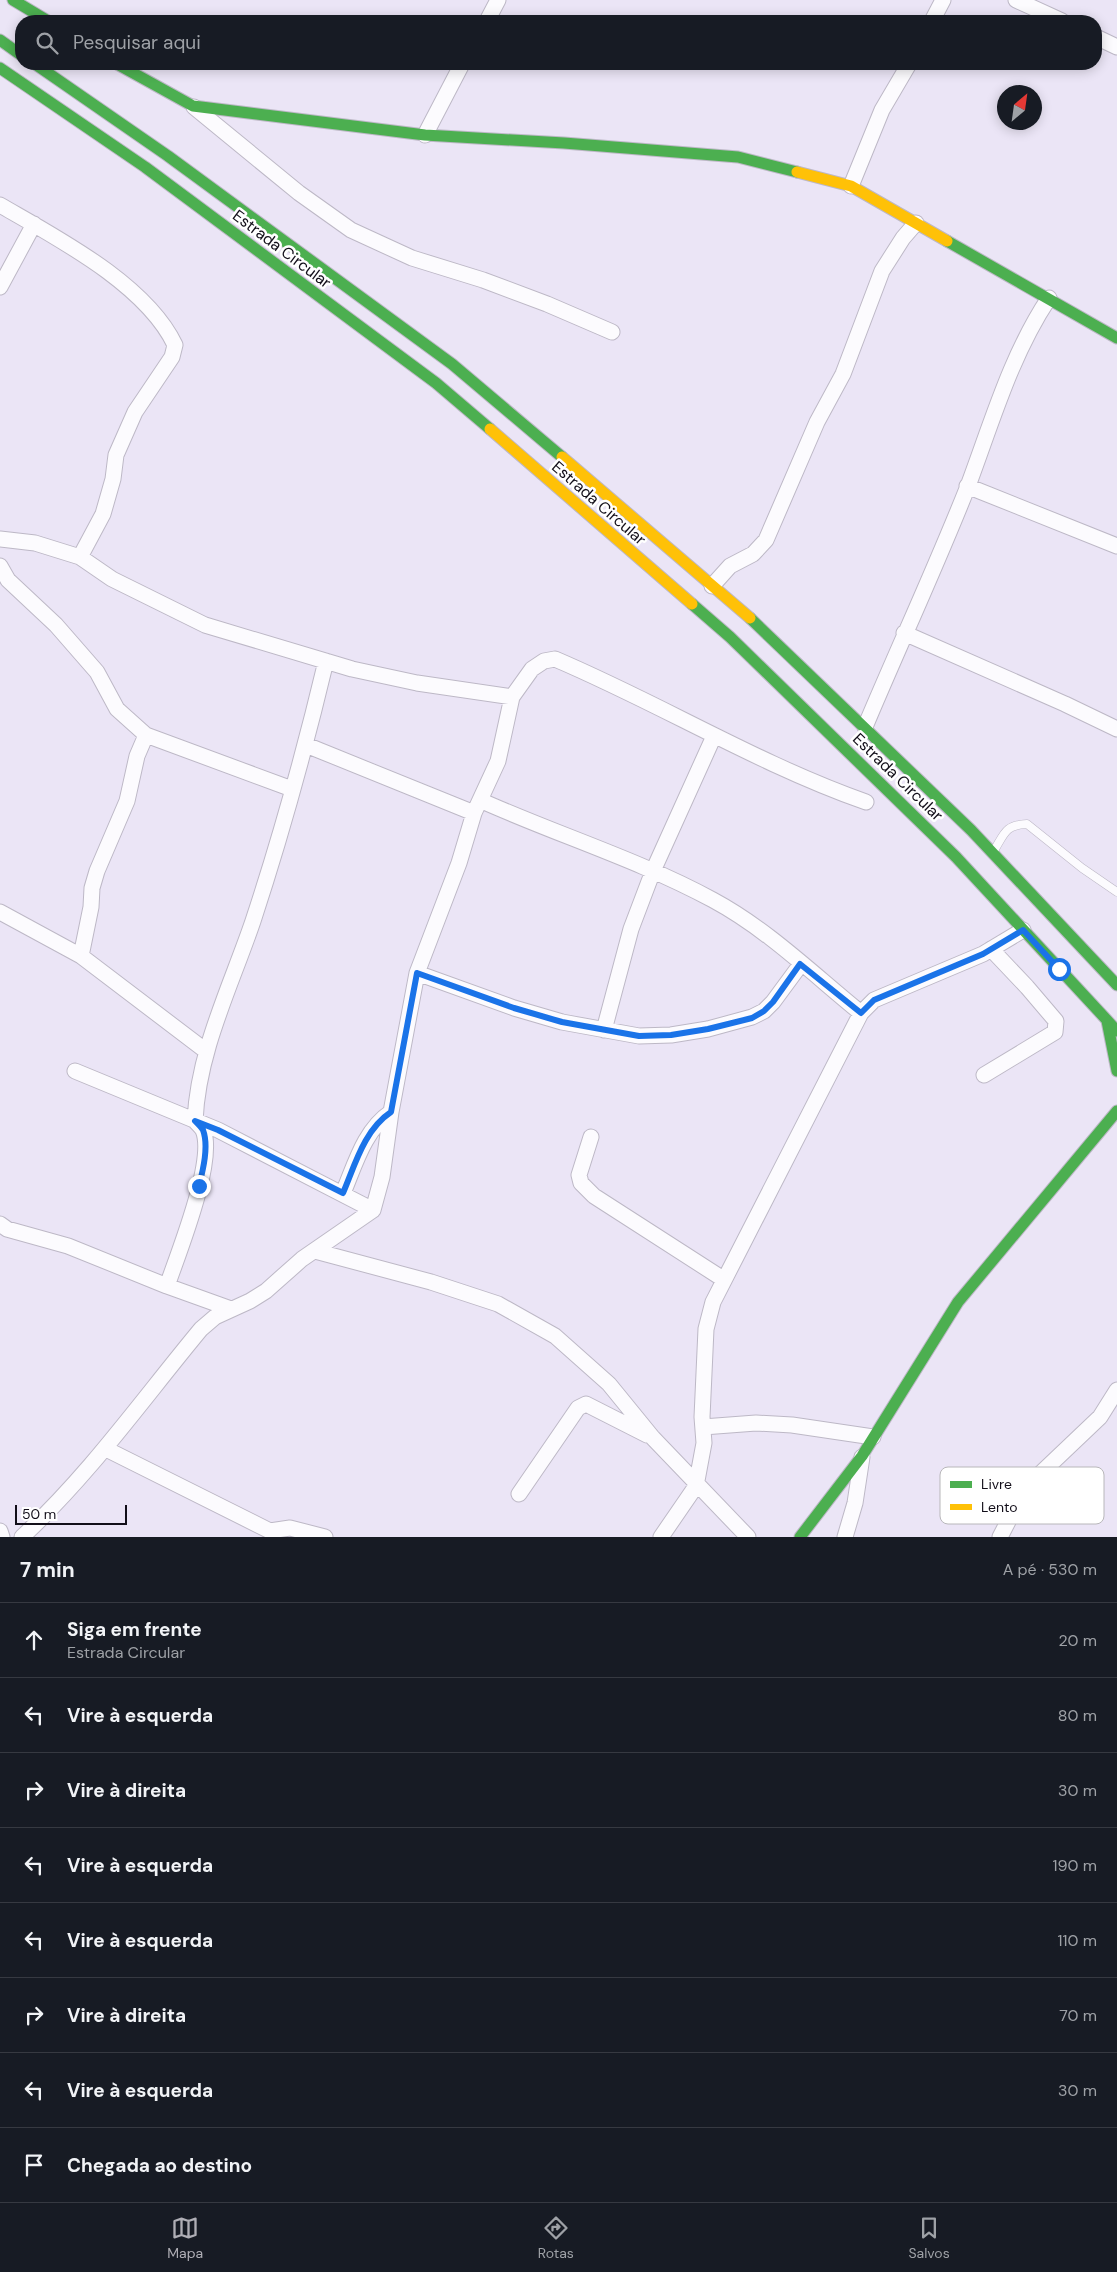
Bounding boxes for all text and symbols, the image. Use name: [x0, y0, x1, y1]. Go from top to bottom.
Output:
search box: [15, 15, 1102, 70]
icon: search: [33, 29, 61, 57]
text: Pesquisar aqui: [73, 30, 201, 55]
north arrow: [997, 85, 1042, 130]
street label: Estrada Circular: [229, 205, 336, 293]
street label: Estrada Circular: [548, 456, 650, 550]
street label: Estrada Circular: [848, 728, 948, 826]
route start: [1048, 958, 1071, 981]
route end: [188, 1175, 211, 1198]
legend: [940, 1467, 1104, 1524]
text: Livre: [981, 1475, 1012, 1493]
text: Lento: [981, 1498, 1018, 1516]
scale bar: [15, 1502, 128, 1525]
text: 50 m: [22, 1505, 56, 1523]
text: 7 min: [20, 1556, 75, 1584]
text: A pé · 530 m: [1003, 1559, 1097, 1580]
text: Siga em frente: [67, 1617, 202, 1642]
icon: ahead: [20, 1626, 48, 1654]
text: 20 m: [1058, 1630, 1097, 1651]
text: Estrada Circular: [67, 1642, 185, 1663]
icon: left: [20, 1701, 48, 1729]
text: Vire à esquerda: [67, 1703, 213, 1728]
text: 80 m: [1058, 1705, 1097, 1726]
icon: right: [20, 1776, 48, 1804]
text: Vire à direita: [67, 1778, 186, 1803]
text: 30 m: [1058, 1780, 1097, 1801]
icon: left: [20, 1851, 48, 1879]
text: Vire à esquerda: [67, 1853, 213, 1878]
text: 190 m: [1053, 1855, 1097, 1876]
icon: left: [20, 1926, 48, 1954]
text: Vire à esquerda: [67, 1928, 213, 1953]
text: 110 m: [1058, 1930, 1097, 1951]
icon: right: [20, 2001, 48, 2029]
text: Vire à direita: [67, 2003, 186, 2028]
text: 70 m: [1059, 2005, 1097, 2026]
icon: left: [20, 2076, 48, 2104]
text: Vire à esquerda: [67, 2078, 213, 2103]
text: 30 m: [1058, 2080, 1097, 2101]
icon: arrive: [20, 2151, 48, 2179]
text: Chegada ao destino: [67, 2153, 252, 2178]
tab: Mapa: [167, 2214, 203, 2262]
tab: Rotas: [538, 2214, 574, 2262]
tab: Salvos: [908, 2214, 950, 2262]

